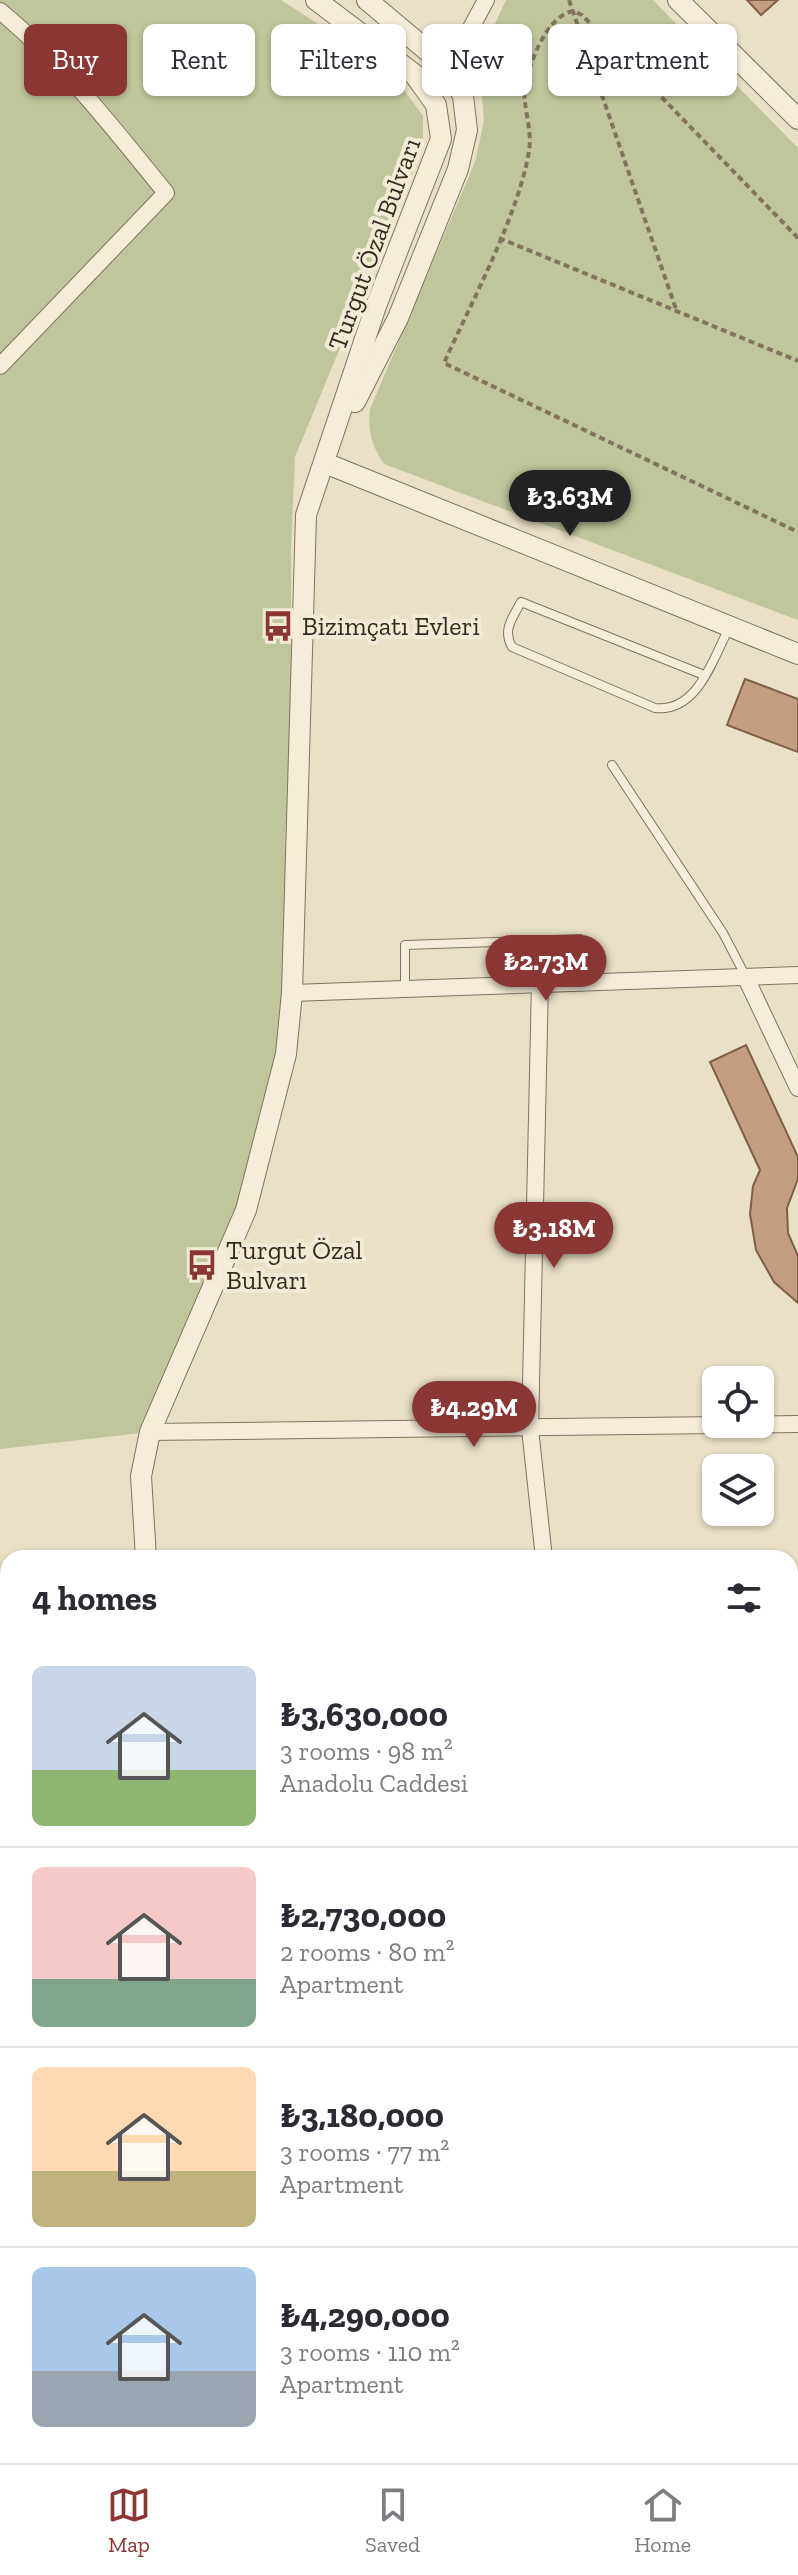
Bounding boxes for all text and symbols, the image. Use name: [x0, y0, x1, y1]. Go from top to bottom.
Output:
chip: Buy: [24, 24, 127, 96]
chip: Rent: [143, 24, 255, 96]
chip: Filters: [271, 24, 406, 96]
chip: New: [422, 24, 532, 96]
chip: Apartment: [548, 24, 737, 96]
street label: Turgut Özal Bulvarı: [321, 134, 427, 354]
pin: ₺3.63M: [505, 470, 635, 538]
text: ₺3.63M: [527, 480, 613, 512]
bus stop icon: Bizimçatı Evleri: [261, 609, 295, 643]
place label: Bizimçatı Evleri: [302, 610, 480, 642]
pin: ₺2.73M: [481, 935, 611, 1003]
text: ₺2.73M: [503, 945, 589, 977]
pin: ₺3.18M: [489, 1202, 619, 1270]
text: ₺3.18M: [512, 1212, 596, 1244]
place label: Turgut Özal Bulvarı: [226, 1234, 363, 1296]
bus stop icon: Turgut Özal Bulvarı: [185, 1248, 219, 1282]
map controls: [702, 1366, 774, 1526]
button: locate: [702, 1366, 774, 1438]
pin: ₺4.29M: [409, 1381, 539, 1449]
text: ₺4.29M: [430, 1391, 518, 1423]
button: layers: [702, 1454, 774, 1526]
icon: filters: [722, 1576, 766, 1620]
text: 4 homes: [32, 1578, 157, 1619]
text: ₺3,630,000: [280, 1694, 448, 1735]
icon: home: [96, 1698, 192, 1794]
text: 3 rooms · 98 m²: [280, 1735, 453, 1767]
text: Anadolu Caddesi: [280, 1767, 468, 1799]
text: ₺2,730,000: [280, 1895, 446, 1936]
icon: home: [96, 1899, 192, 1995]
text: 2 rooms · 80 m²: [280, 1936, 455, 1968]
text: Apartment: [280, 1968, 403, 2000]
text: ₺3,180,000: [280, 2095, 444, 2136]
icon: home: [96, 2099, 192, 2195]
text: 3 rooms · 77 m²: [280, 2136, 449, 2168]
text: Apartment: [280, 2168, 403, 2200]
text: ₺4,290,000: [280, 2295, 450, 2336]
icon: home: [96, 2299, 192, 2395]
text: 3 rooms · 110 m²: [280, 2336, 460, 2368]
text: Apartment: [280, 2368, 403, 2400]
tab: Map: [107, 2483, 151, 2558]
tab: Saved: [365, 2483, 420, 2558]
tab: Home: [634, 2483, 691, 2558]

